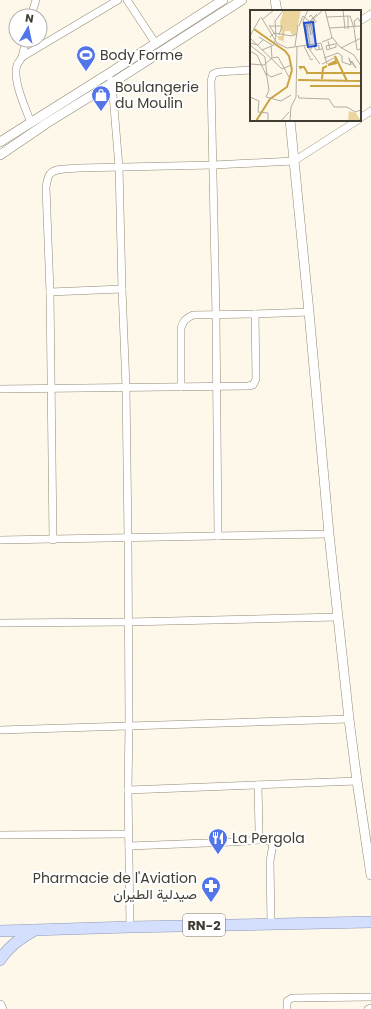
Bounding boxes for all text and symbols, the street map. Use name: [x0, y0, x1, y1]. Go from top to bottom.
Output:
north arrow: [8, 8, 48, 48]
text: N: [24, 10, 35, 27]
inset map: [250, 10, 361, 121]
sports icon: Body Forme: [75, 44, 97, 72]
place label: Body Forme: [100, 45, 183, 65]
place label: Boulangerie du Moulin: [115, 77, 199, 113]
shop icon: Boulangerie du Moulin: [90, 84, 112, 112]
restaurant icon: La Pergola: [207, 827, 229, 855]
place label: La Pergola: [232, 828, 305, 848]
place label: Pharmacie de l'Aviation صيدلية الطيران: [33, 868, 197, 904]
pharmacy icon: Pharmacie de l'Aviation صيدلية الطيران: [200, 875, 222, 903]
road number: RN-2: [183, 914, 225, 936]

